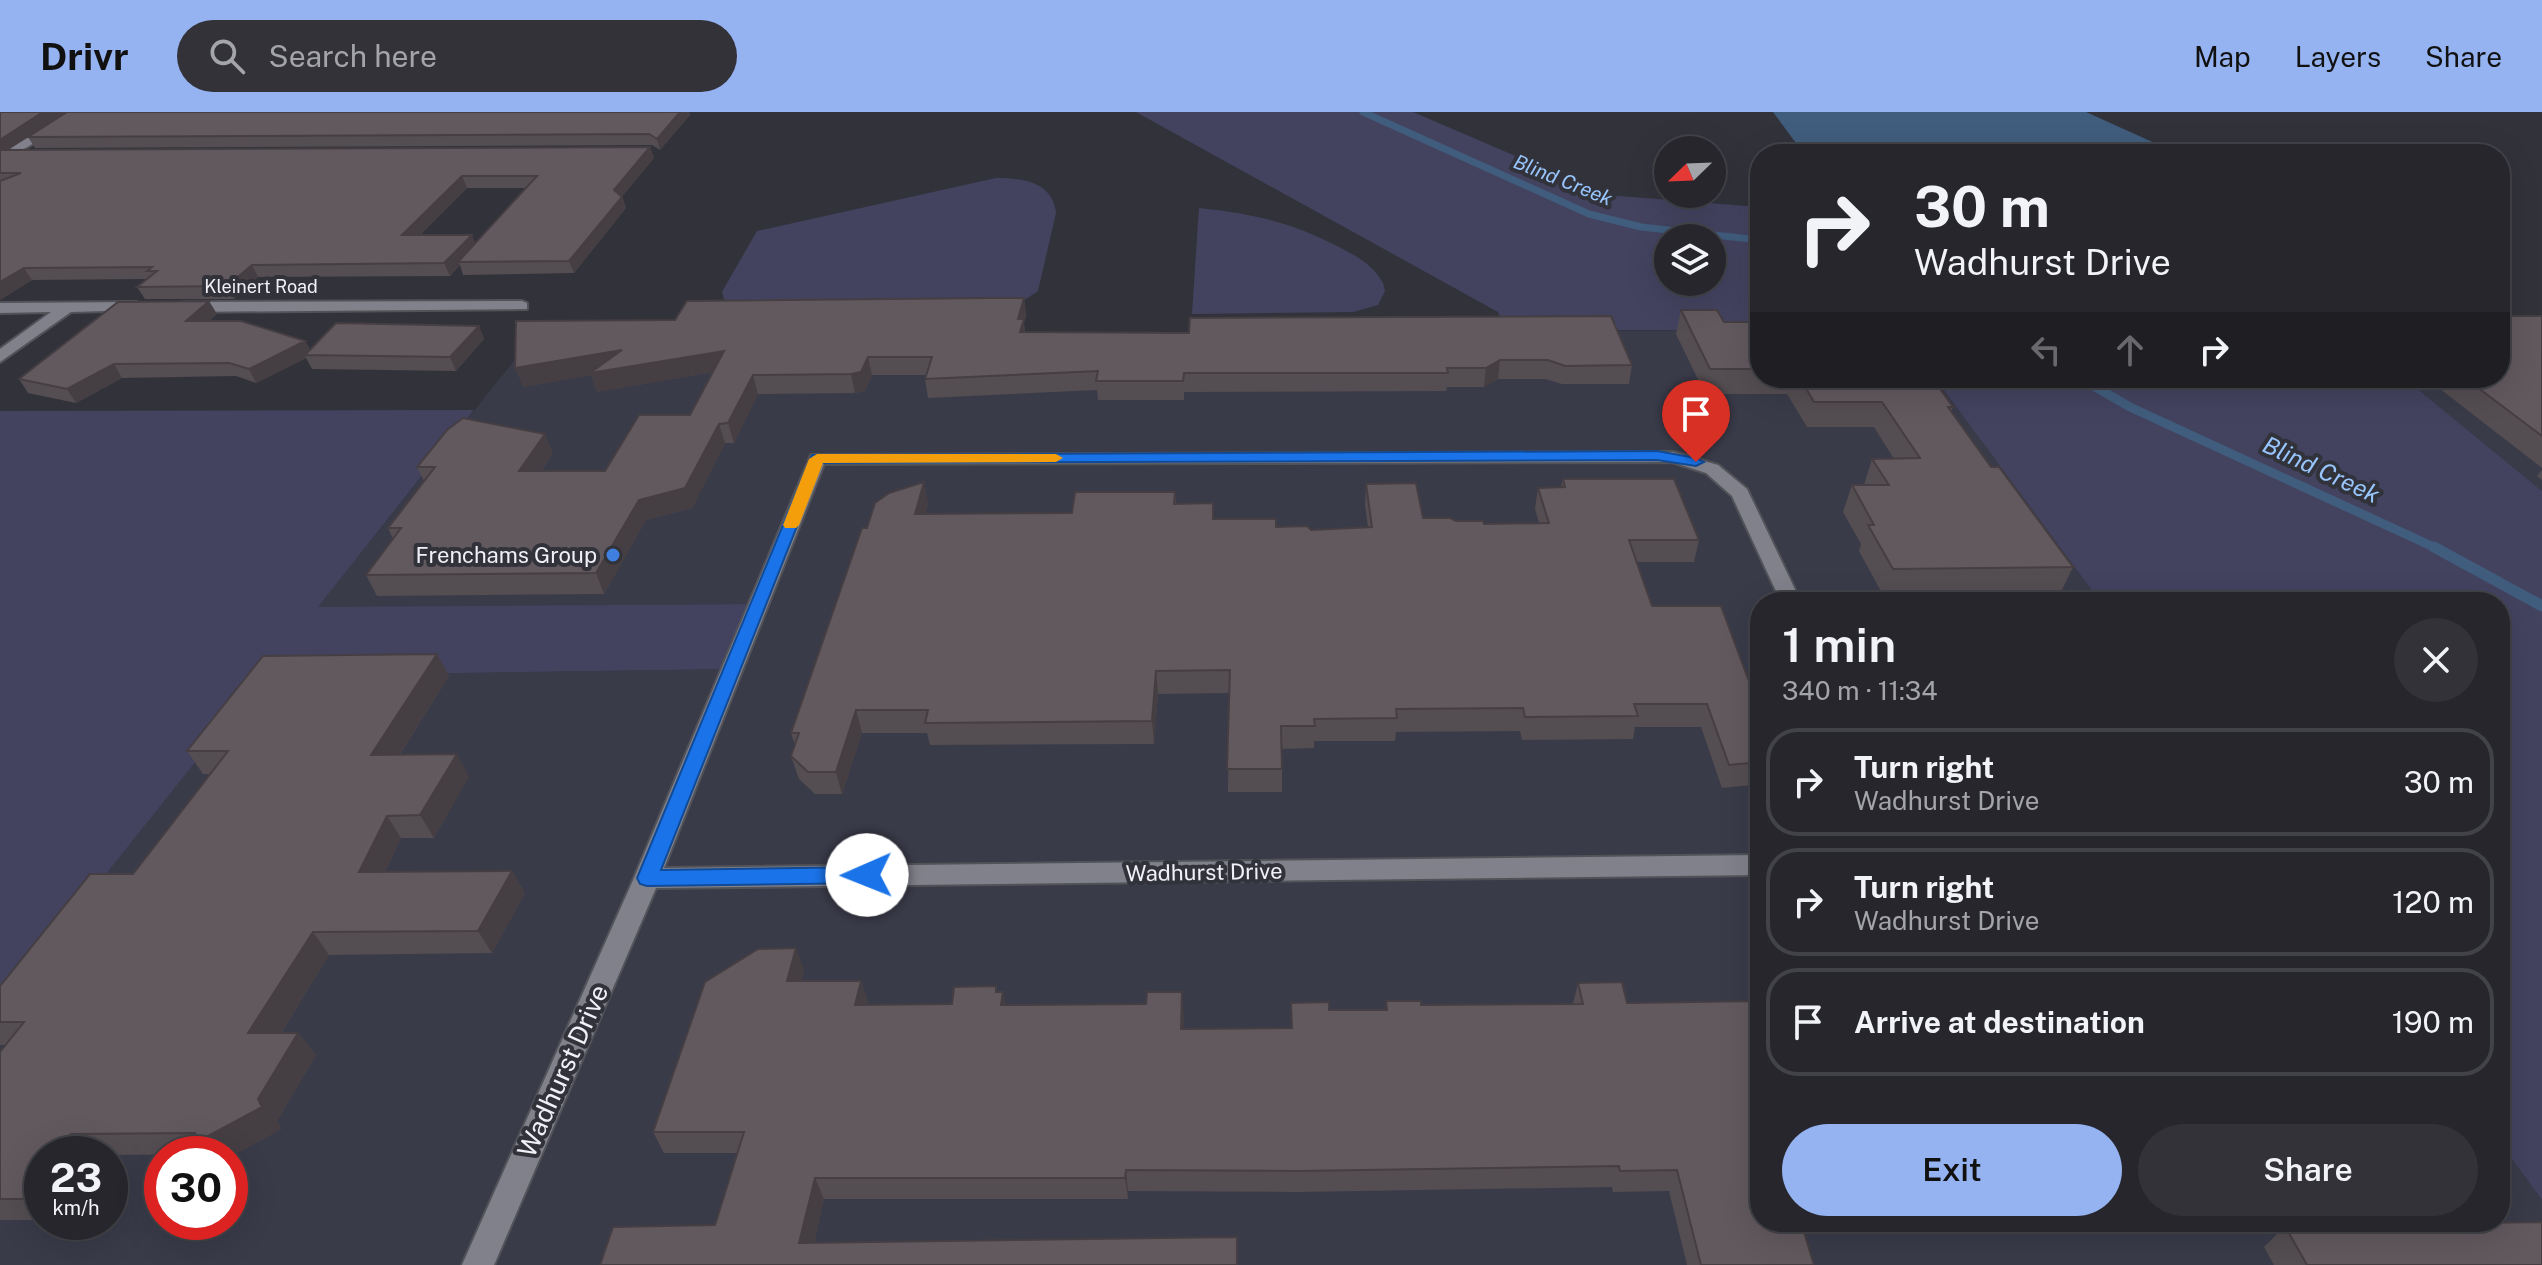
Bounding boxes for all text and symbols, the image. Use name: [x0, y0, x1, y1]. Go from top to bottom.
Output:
search box: [177, 20, 737, 92]
text: Drivr: [40, 34, 129, 79]
icon: search: [205, 34, 249, 78]
text: Search here: [269, 38, 437, 74]
text: Map: [2194, 40, 2251, 73]
text: Layers: [2295, 40, 2381, 73]
text: Share: [2425, 40, 2502, 73]
north arrow: [1654, 136, 1726, 208]
map controls: [1654, 136, 1726, 296]
water label: Blind Creek: [1510, 149, 1616, 211]
text: 30 m: [1914, 174, 2050, 240]
icon: right: [1782, 176, 1886, 280]
button: layers: [1654, 224, 1726, 296]
text: Wadhurst Drive: [1914, 241, 2171, 283]
street label: Kleinert Road: [204, 276, 318, 297]
icon: left: [2024, 328, 2068, 372]
icon: ahead: [2108, 328, 2152, 372]
icon: right: [2192, 328, 2236, 372]
pin: [1662, 380, 1730, 462]
icon: arrive: [1674, 392, 1718, 436]
water label: Blind Creek: [2259, 430, 2384, 508]
place label: Frenchams Group: [415, 542, 597, 568]
marker: Frenchams Group: [604, 546, 622, 564]
text: 1 min: [1782, 616, 1896, 673]
button: close: [2394, 618, 2478, 702]
text: 340 m · 11:34: [1782, 675, 1938, 706]
text: Turn right: [1854, 749, 1994, 785]
icon: right: [1786, 760, 1830, 804]
text: 30 m: [2404, 764, 2474, 800]
text: Wadhurst Drive: [1854, 785, 2040, 816]
position arrow: [825, 833, 909, 917]
street label: Wadhurst Drive: [1125, 858, 1283, 886]
text: Turn right: [1854, 869, 1994, 905]
icon: right: [1786, 880, 1830, 924]
text: 120 m: [2392, 884, 2474, 920]
text: Wadhurst Drive: [1854, 905, 2040, 936]
street label: Wadhurst Drive: [511, 980, 614, 1162]
icon: arrive: [1786, 1000, 1830, 1044]
text: Arrive at destination: [1854, 1004, 2145, 1040]
text: 190 m: [2392, 1004, 2474, 1040]
button: Exit: [1782, 1124, 2122, 1216]
button: Share: [2138, 1124, 2478, 1216]
speed limit sign: 30: [144, 1136, 248, 1240]
text: 23: [50, 1154, 102, 1201]
text: km/h: [52, 1196, 100, 1220]

